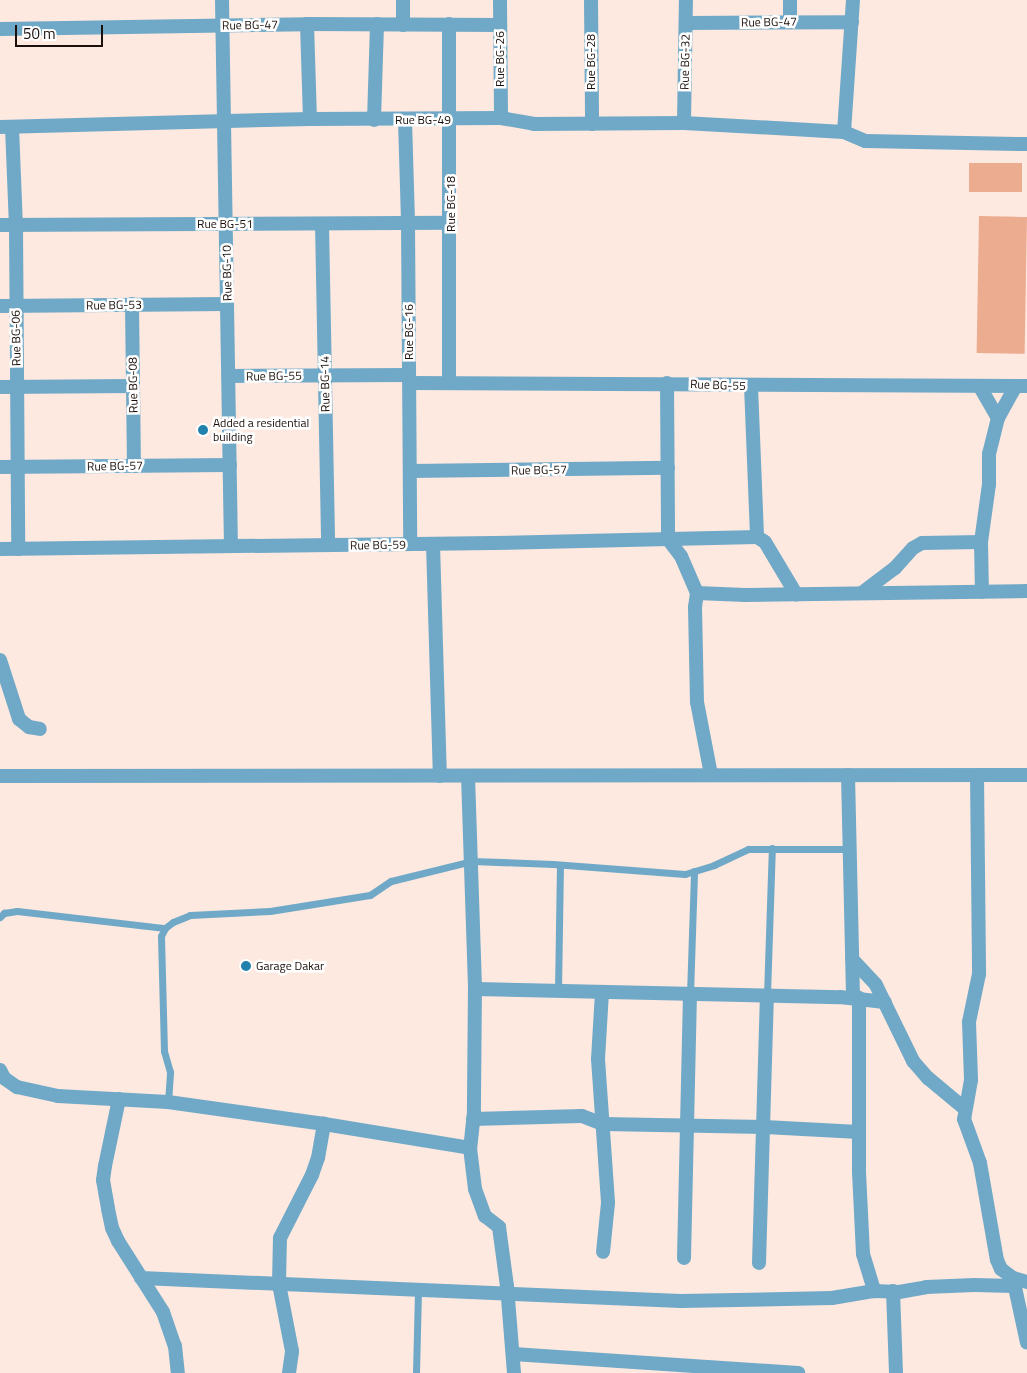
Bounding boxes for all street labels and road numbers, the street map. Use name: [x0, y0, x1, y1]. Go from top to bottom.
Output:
street label: Rue BG-47: [741, 14, 797, 30]
street label: Rue BG-47: [222, 17, 278, 33]
street label: Rue BG-26: [493, 31, 507, 87]
street label: Rue BG-28: [584, 34, 598, 90]
street label: Rue BG-32: [677, 34, 693, 90]
street label: Rue BG-49: [395, 113, 451, 127]
street label: Rue BG-18: [444, 176, 458, 232]
street label: Rue BG-51: [197, 217, 253, 231]
street label: Rue BG-10: [219, 245, 235, 301]
street label: Rue BG-53: [86, 297, 142, 313]
street label: Rue BG-16: [402, 304, 416, 360]
street label: Rue BG-06: [8, 310, 24, 366]
street label: Rue BG-14: [317, 356, 333, 412]
street label: Rue BG-08: [125, 357, 141, 413]
street label: Rue BG-55: [246, 368, 302, 384]
street label: Rue BG-55: [690, 377, 746, 393]
street label: Rue BG-57: [87, 458, 143, 474]
street label: Rue BG-57: [511, 462, 567, 478]
street label: Rue BG-59: [350, 537, 406, 553]

